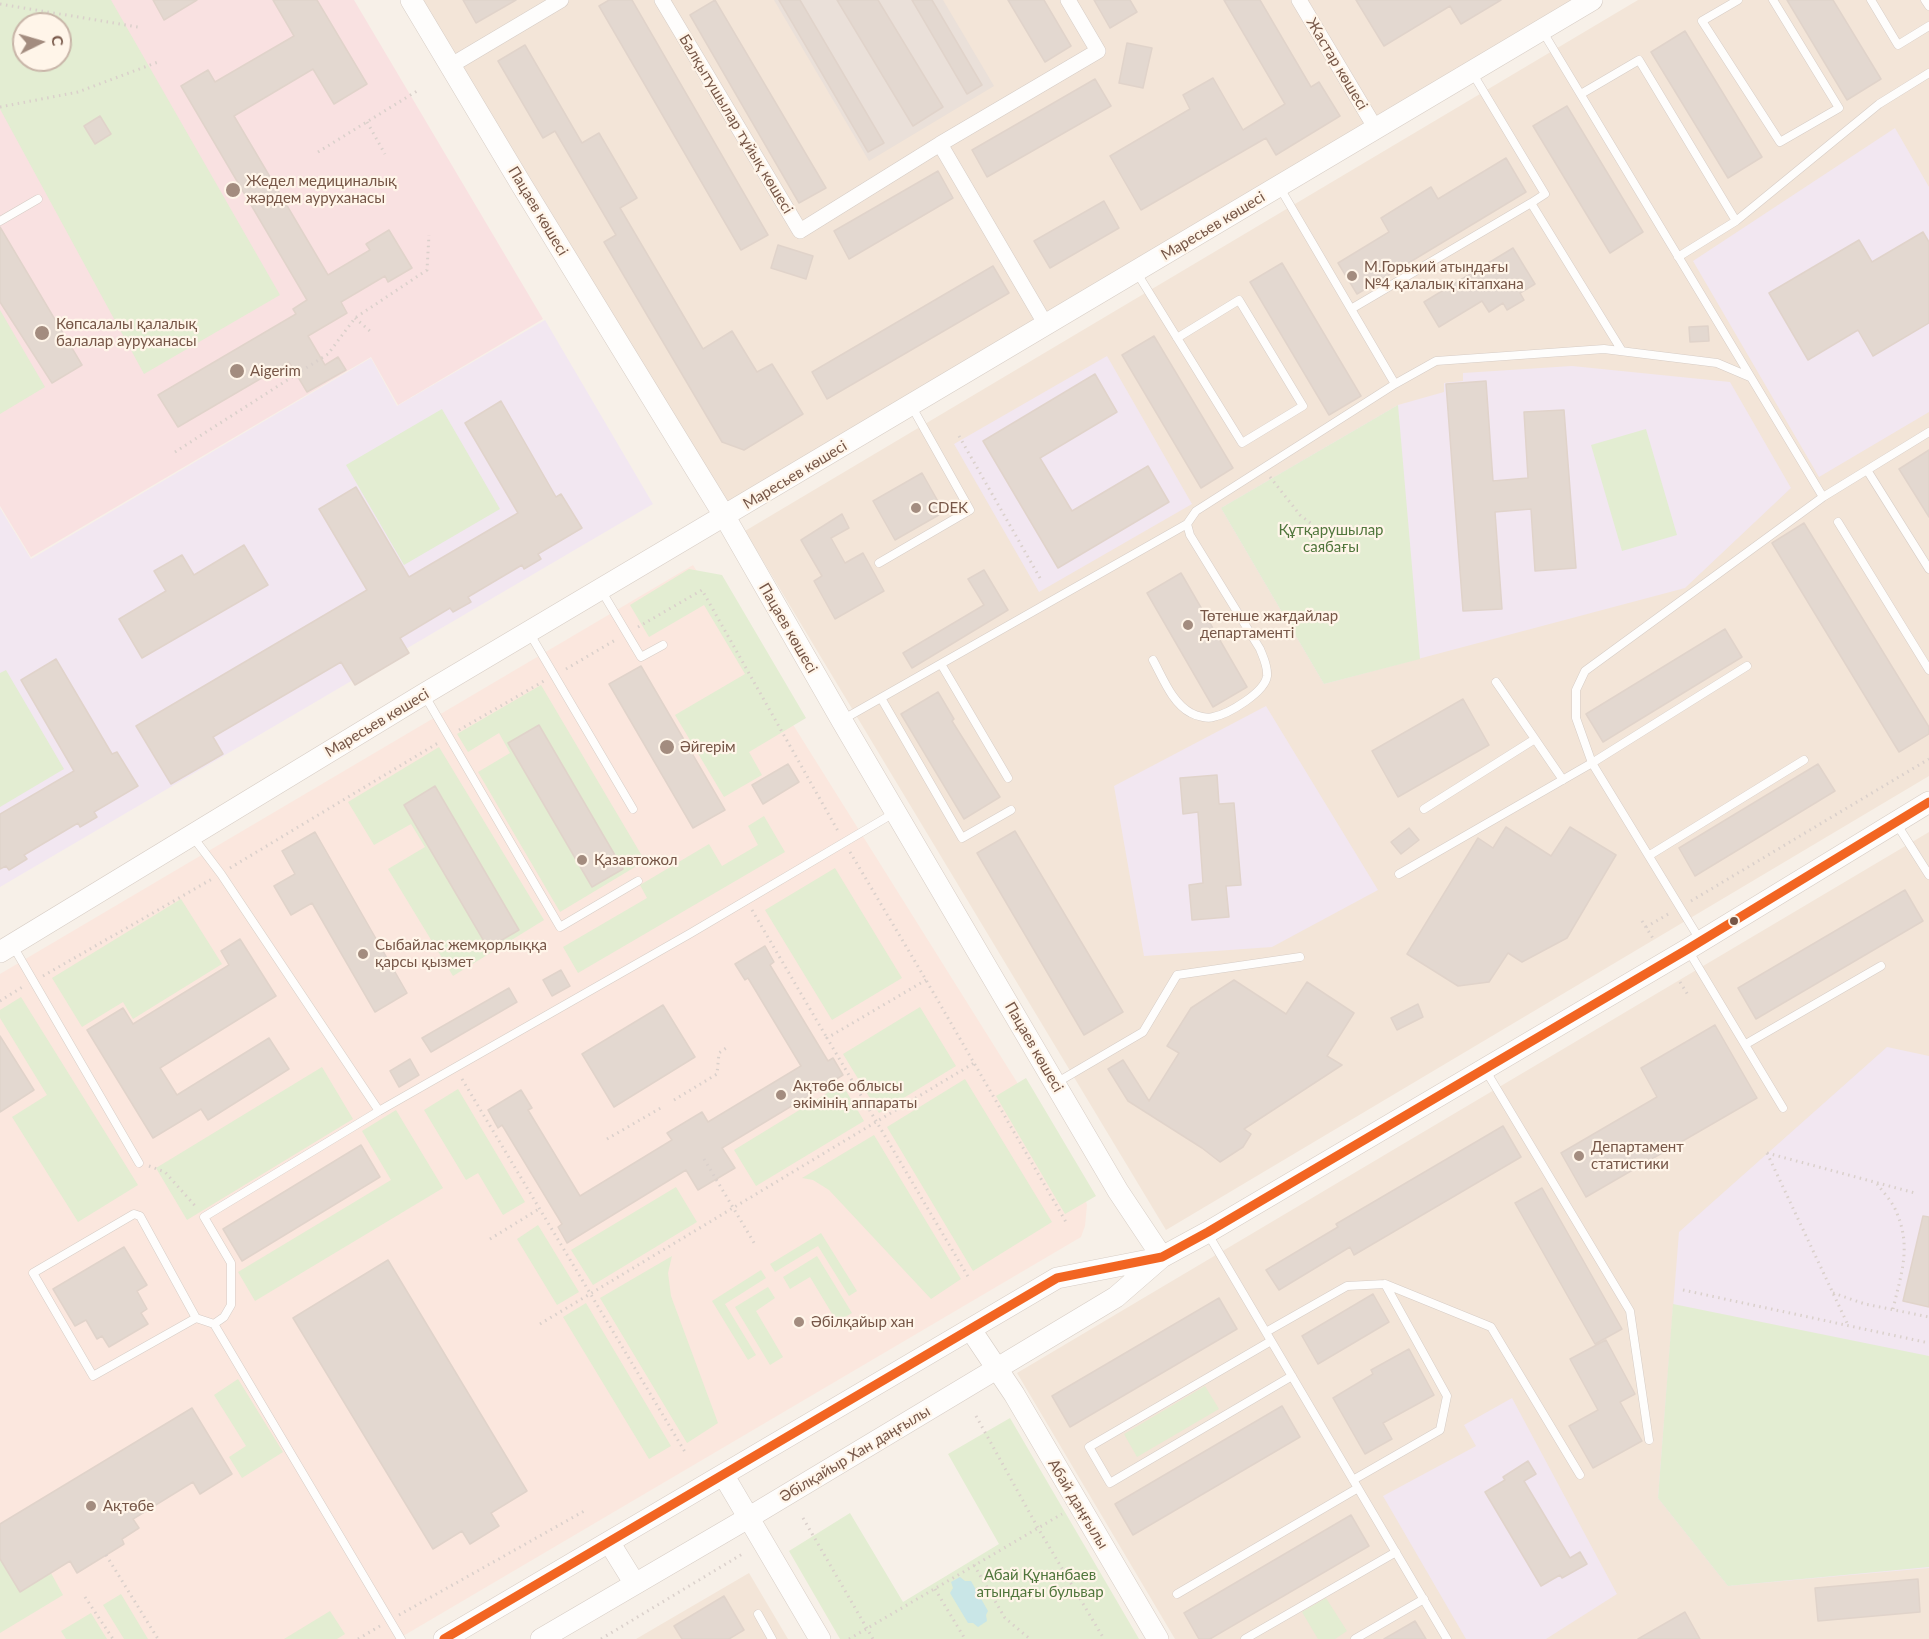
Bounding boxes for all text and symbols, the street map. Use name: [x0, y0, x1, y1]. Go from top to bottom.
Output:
north arrow: [12, 12, 72, 72]
street label: Жастар көшесі: [1302, 15, 1372, 113]
street label: Балқытушылар тұйық көшесі: [675, 31, 797, 217]
text: С: [49, 34, 68, 47]
street label: Пацаев көшесі: [504, 163, 572, 259]
place label: Жедел медициналық жәрдем ауруханасы: [246, 172, 397, 207]
marker: Жедел медициналық жәрдем ауруханасы: [224, 181, 242, 199]
street label: Маресьев көшесі: [1158, 188, 1268, 264]
place label: М.Горький атындағы №4 қалалық кітапхана: [1364, 258, 1524, 293]
marker: М.Горький атындағы №4 қалалық кітапхана: [1345, 269, 1359, 283]
place label: Көпсалалы қалалық балалар ауруханасы: [56, 315, 197, 350]
marker: Көпсалалы қалалық балалар ауруханасы: [33, 324, 51, 342]
marker: Aigerim: [228, 362, 246, 380]
place label: Aigerim: [250, 362, 301, 380]
street label: Маресьев көшесі: [740, 437, 850, 513]
place label: CDEK: [928, 499, 968, 517]
marker: CDEK: [909, 501, 923, 515]
park label: Құтқарушылар саябағы: [1278, 521, 1384, 556]
street label: Пацаев көшесі: [755, 580, 821, 676]
place label: Төтенше жағдайлар департаменті: [1200, 607, 1338, 642]
marker: Төтенше жағдайлар департаменті: [1181, 618, 1195, 632]
street label: Маресьев көшесі: [322, 685, 432, 761]
marker: Әйгерім: [658, 738, 676, 756]
place label: Әйгерім: [680, 738, 736, 756]
place label: Қазавтожол: [594, 851, 678, 869]
marker: Қазавтожол: [575, 853, 589, 867]
unlabelled marker: [1728, 915, 1740, 927]
place label: Сыбайлас жемқорлыққа қарсы қызмет: [375, 936, 547, 971]
marker: Сыбайлас жемқорлыққа қарсы қызмет: [356, 947, 370, 961]
street label: Пацаев көшесі: [1001, 999, 1067, 1095]
place label: Ақтөбе облысы әкімінің аппараты: [793, 1077, 917, 1112]
marker: Ақтөбе облысы әкімінің аппараты: [774, 1088, 788, 1102]
place label: Департамент статистики: [1591, 1138, 1684, 1173]
marker: Департамент статистики: [1572, 1149, 1586, 1163]
place label: Әбілқайыр хан: [811, 1313, 914, 1331]
marker: Әбілқайыр хан: [792, 1315, 806, 1329]
street label: Әбілқайыр Хан даңғылы: [777, 1402, 933, 1506]
street label: Абай даңғылы: [1044, 1456, 1112, 1552]
place label: Ақтөбе: [103, 1497, 154, 1515]
marker: Ақтөбе: [84, 1499, 98, 1513]
park label: Абай Құнанбаев атындағы бульвар: [976, 1566, 1104, 1601]

